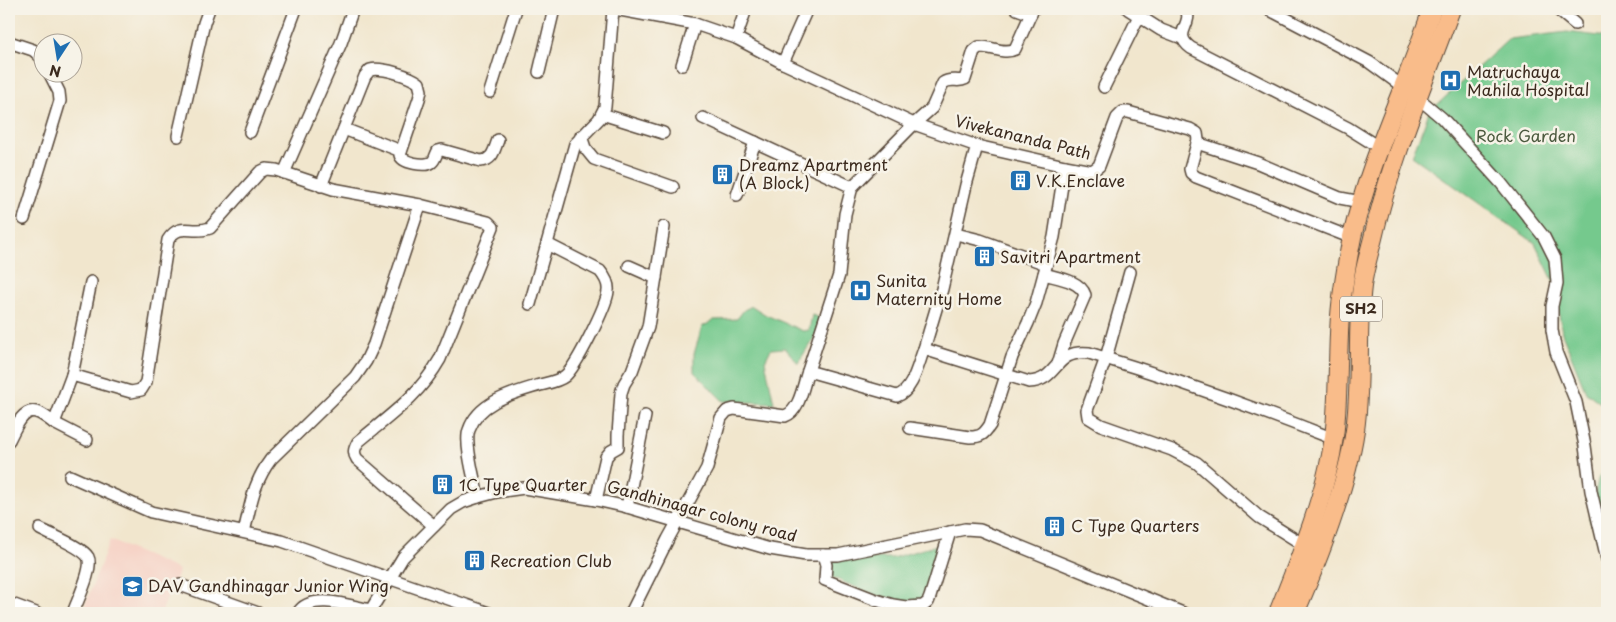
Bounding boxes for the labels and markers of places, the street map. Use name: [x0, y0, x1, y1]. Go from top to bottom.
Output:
place label: Matruchaya Mahila Hospital: [1467, 59, 1589, 101]
hospital icon: Matruchaya Mahila Hospital: [1439, 69, 1463, 93]
place label: Dreamz Apartment (A Block): [739, 152, 888, 194]
building icon: Dreamz Apartment (A Block): [711, 162, 735, 186]
place label: V.K.Enclave: [1036, 168, 1125, 192]
building icon: V.K.Enclave: [1008, 169, 1032, 193]
place label: Savitri Apartment: [1000, 244, 1141, 268]
building icon: Savitri Apartment: [972, 245, 996, 269]
place label: Sunita Maternity Home: [876, 268, 1002, 310]
hospital icon: Sunita Maternity Home: [848, 278, 872, 302]
place label: 1C Type Quarter: [459, 472, 587, 496]
building icon: 1C Type Quarter: [431, 473, 455, 497]
place label: C Type Quarters: [1071, 513, 1199, 537]
building icon: C Type Quarters: [1043, 514, 1067, 538]
place label: Recreation Club: [490, 548, 612, 572]
building icon: Recreation Club: [462, 549, 486, 573]
place label: DAV Gandhinagar Junior Wing: [148, 573, 389, 597]
school or university icon: DAV Gandhinagar Junior Wing: [120, 574, 144, 598]

